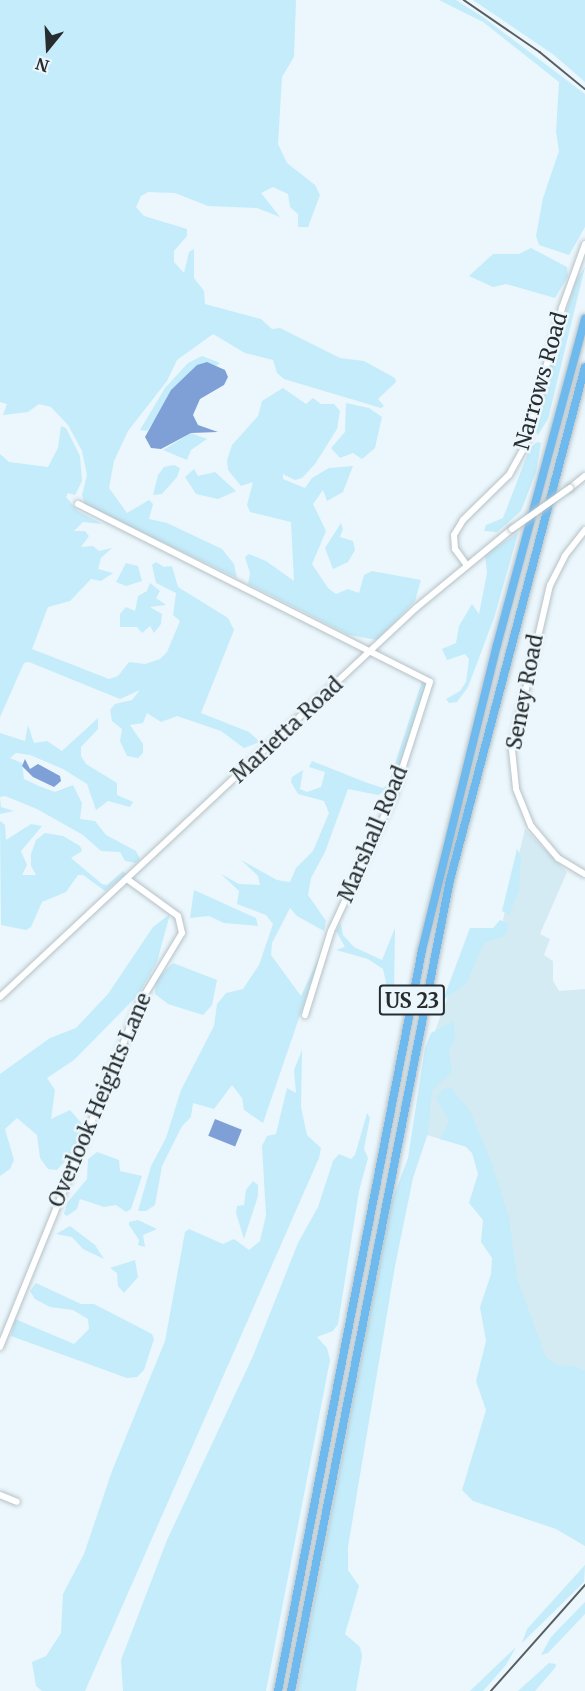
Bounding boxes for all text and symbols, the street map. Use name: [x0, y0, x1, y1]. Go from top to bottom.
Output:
north arrow: [18, 18, 78, 78]
text: N: [33, 54, 52, 77]
street label: Narrows Road: [509, 309, 573, 453]
street label: Seney Road: [501, 632, 549, 752]
street label: Marietta Road: [226, 672, 348, 788]
street label: Marshall Road: [333, 762, 413, 906]
road number: US 23: [378, 983, 446, 1017]
street label: Overlook Heights Lane: [43, 989, 157, 1211]

